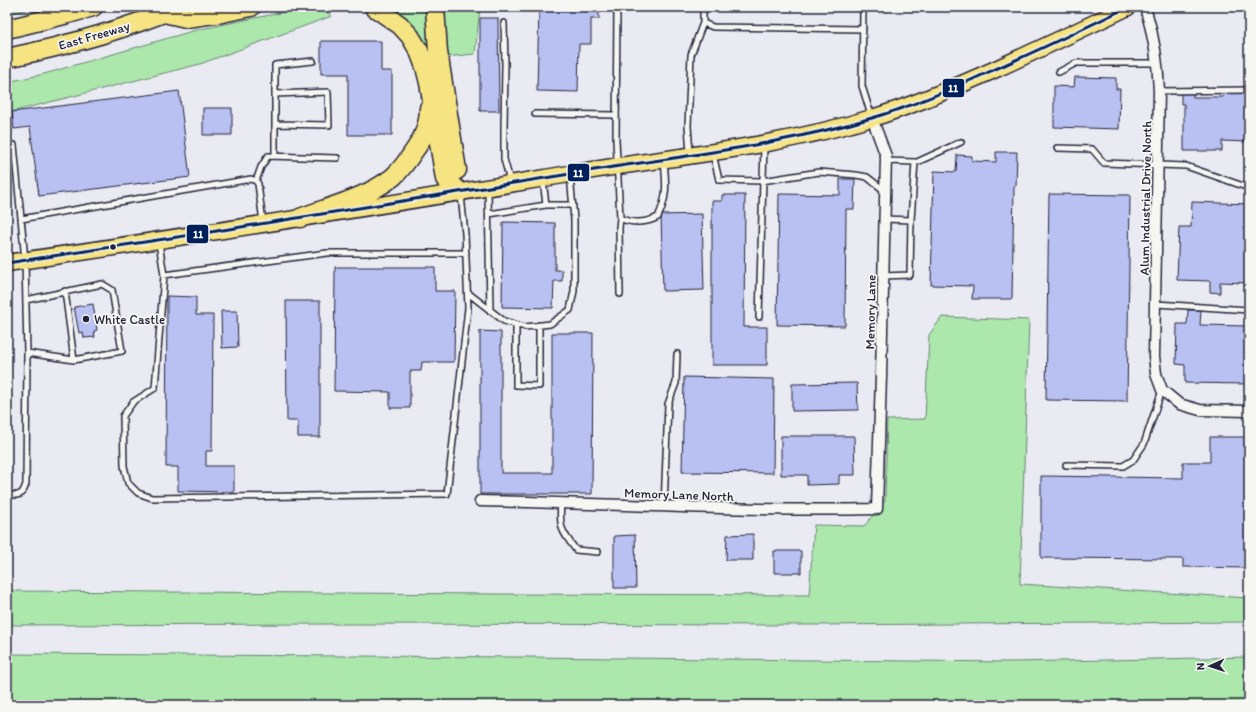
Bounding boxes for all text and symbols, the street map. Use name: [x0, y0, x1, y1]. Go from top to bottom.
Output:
street label: East Freeway: [57, 18, 132, 53]
line badge: 11: [942, 78, 965, 98]
text: 11: [948, 82, 959, 95]
street label: Alum Industrial Drive North: [1137, 121, 1154, 275]
line badge: 11: [567, 163, 590, 182]
text: 11: [573, 167, 584, 180]
line badge: 11: [186, 224, 209, 244]
text: 11: [193, 228, 204, 241]
unlabelled marker: [108, 242, 118, 252]
street label: Memory Lane: [862, 274, 879, 350]
place label: White Castle: [94, 312, 165, 327]
marker: White Castle: [81, 314, 91, 324]
street label: Memory Lane North: [624, 485, 734, 504]
north arrow: [1190, 646, 1230, 686]
text: N: [1194, 662, 1207, 671]

